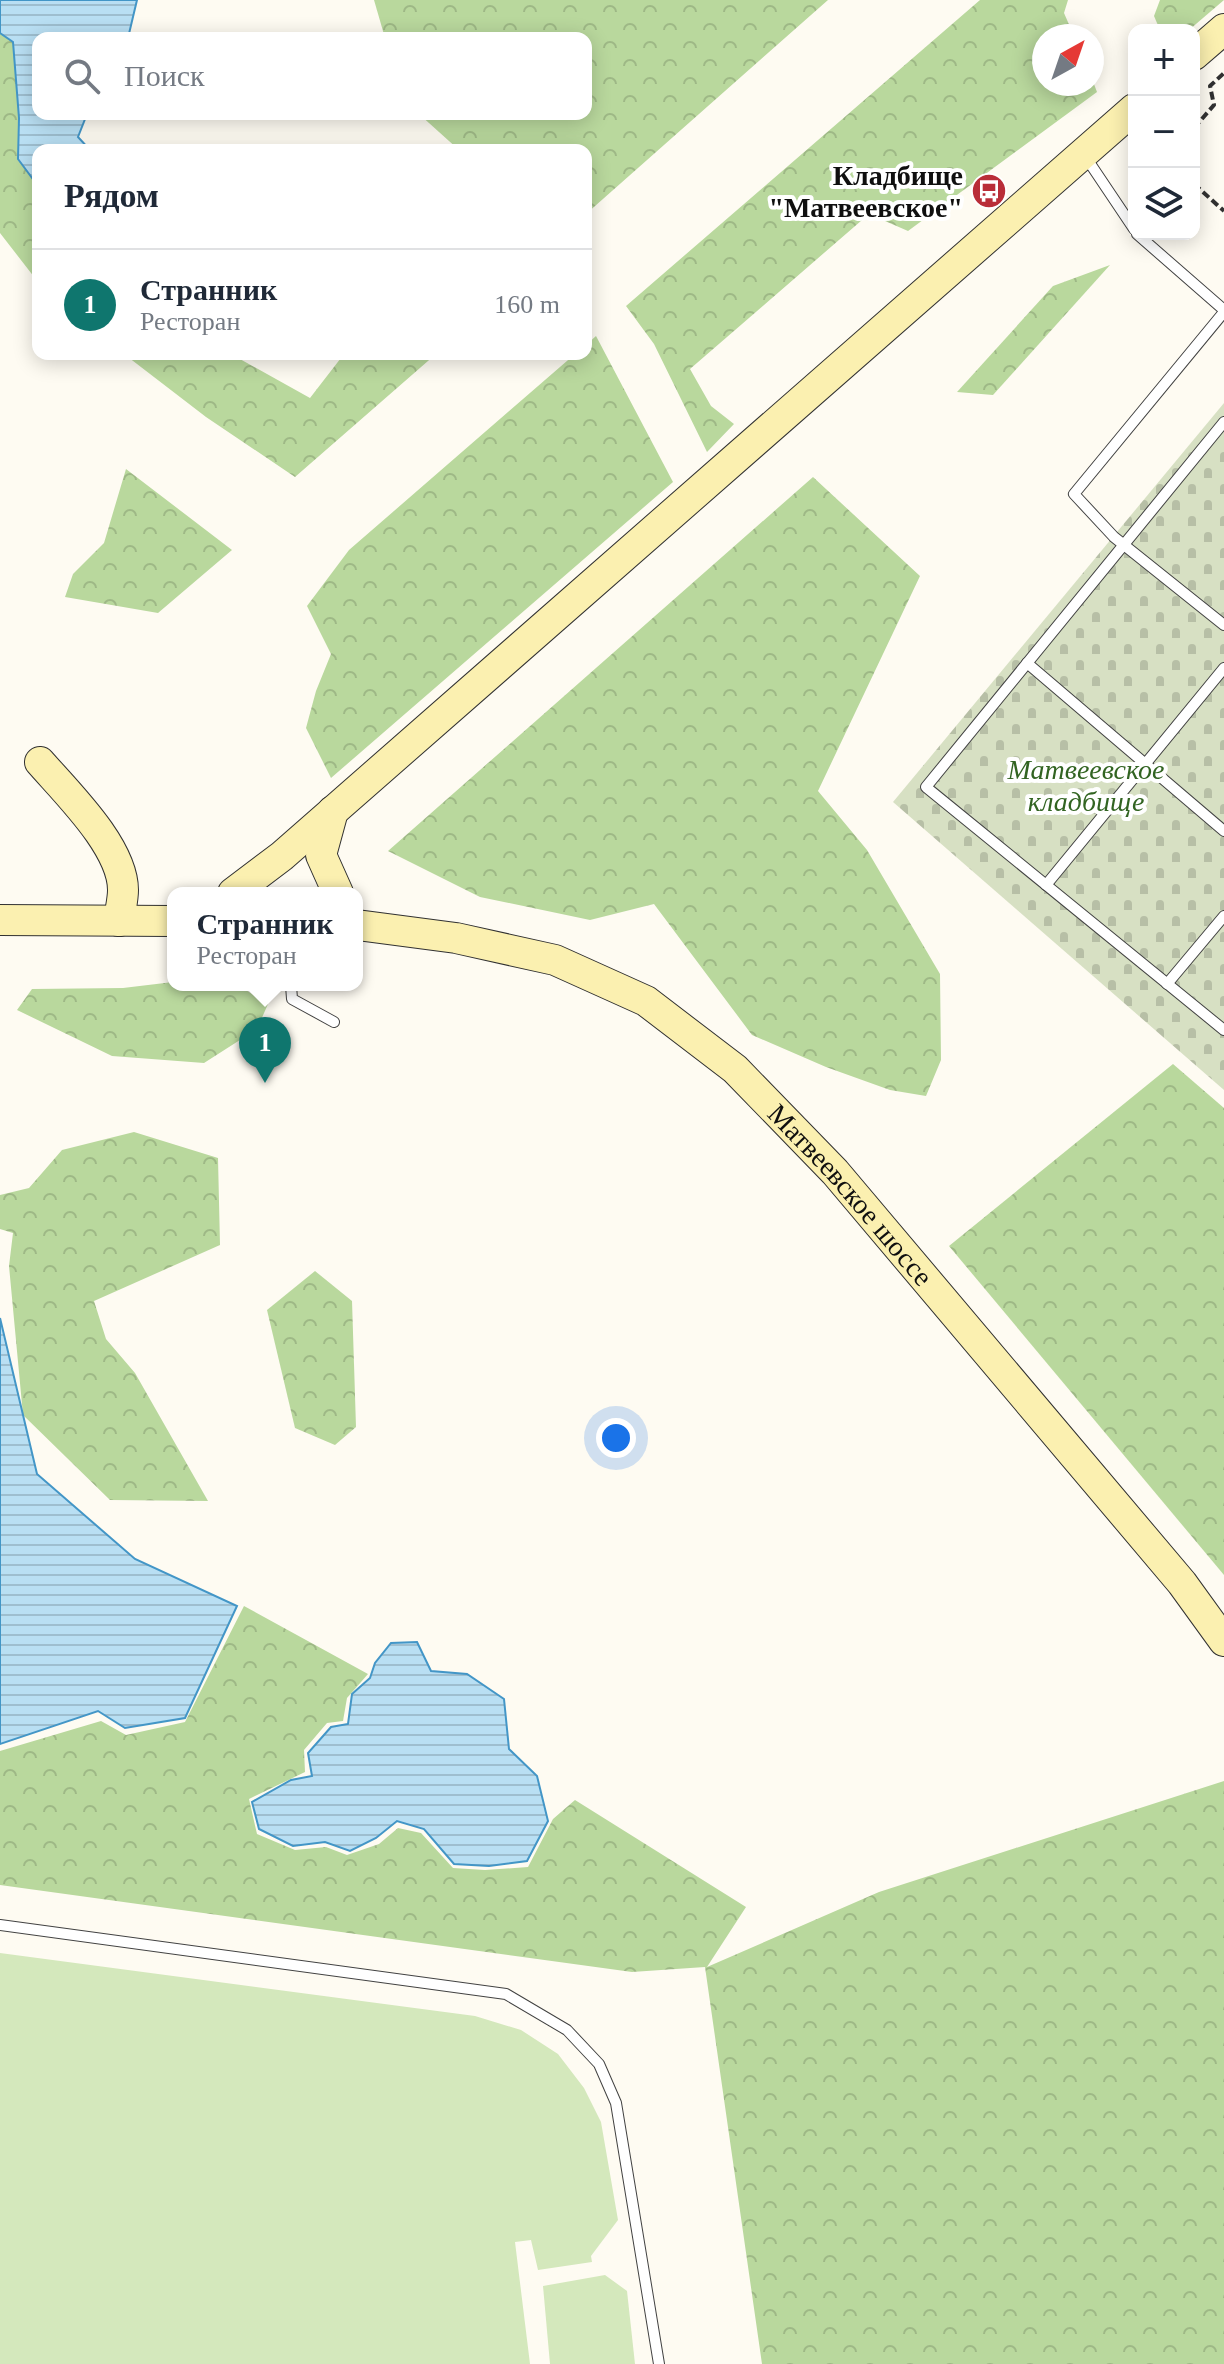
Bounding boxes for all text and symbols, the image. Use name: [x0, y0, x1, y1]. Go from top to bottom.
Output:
north arrow: [1032, 24, 1104, 96]
map controls: [1128, 24, 1200, 240]
button: +: [1128, 24, 1200, 96]
search box: [32, 32, 592, 120]
icon: search: [60, 54, 104, 98]
text: Поиск: [124, 59, 205, 92]
button: −: [1128, 96, 1200, 168]
place label: Кладбище "Матвеевское": [768, 160, 963, 223]
button: layers: [1128, 168, 1200, 240]
bus stop icon: Кладбище "Матвеевское": [970, 172, 1008, 210]
text: Рядом: [64, 177, 159, 214]
text: Странник: [140, 273, 277, 306]
text: 1: [84, 290, 97, 319]
text: 160 m: [494, 290, 560, 319]
text: Ресторан: [140, 307, 240, 336]
park label: Матвеевское кладбище: [1007, 754, 1164, 817]
popup: [167, 887, 363, 991]
text: Странник: [196, 907, 334, 940]
text: Ресторан: [196, 941, 297, 970]
pin: 1: [239, 1017, 291, 1083]
street label: Матвеевское шоссе: [762, 1098, 939, 1292]
your location: [596, 1418, 636, 1458]

